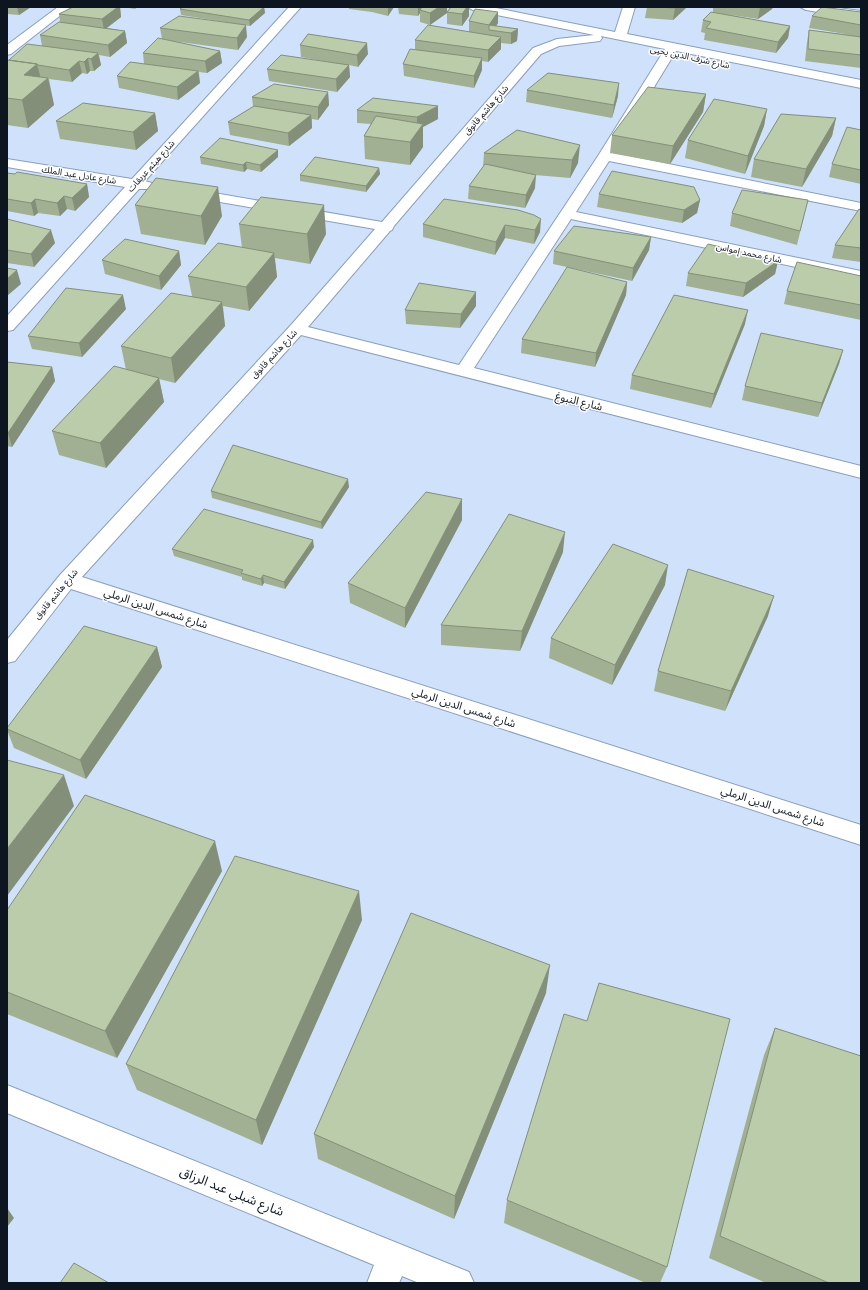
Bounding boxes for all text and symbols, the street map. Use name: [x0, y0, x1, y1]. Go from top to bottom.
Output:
street label: شارع شرف الدين يحيى: [649, 43, 731, 72]
street label: شارع هاشم قانوق: [461, 82, 512, 138]
street label: شارع هيثم عريقات: [125, 138, 178, 195]
street label: شارع عادل عبد الملك: [41, 163, 117, 188]
street label: شارع محمد إمواس: [715, 240, 783, 267]
street label: شارع هاشم قانوق: [248, 327, 300, 382]
street label: شارع النبوغ: [554, 387, 605, 415]
street label: شارع هاشم قانوق: [31, 566, 81, 622]
street label: شارع شمس الدين الرملي: [101, 584, 210, 634]
street label: شارع شمس الدين الرملي: [409, 683, 518, 733]
street label: شارع شمس الدين الرملي: [718, 782, 827, 832]
street label: شارع شبلي عبد الرزاق: [176, 1162, 287, 1222]

